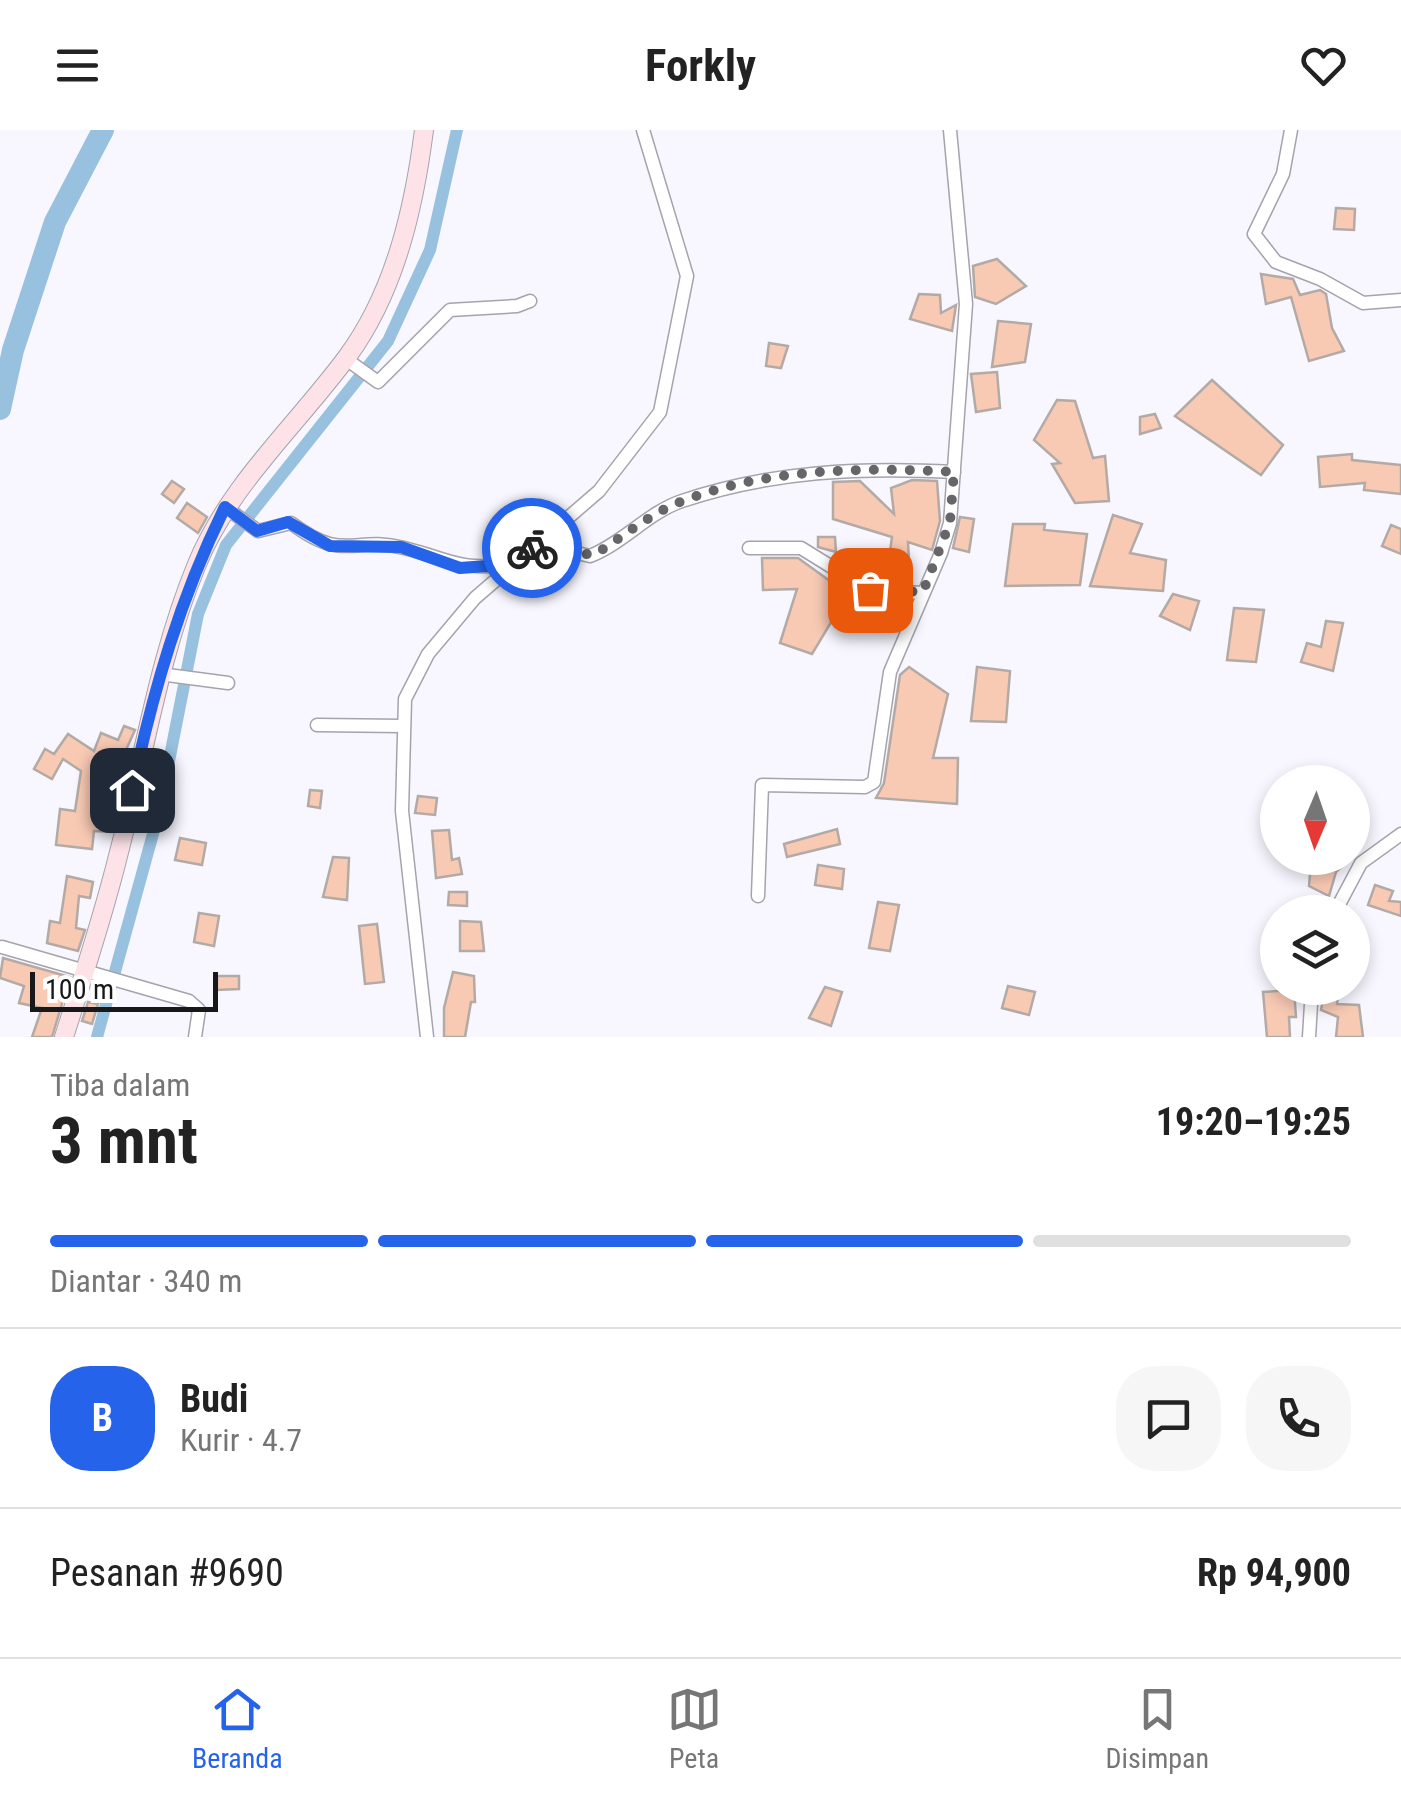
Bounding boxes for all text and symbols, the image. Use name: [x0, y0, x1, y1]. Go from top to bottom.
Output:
icon: menu: [50, 38, 105, 93]
icon: heart: [1296, 38, 1351, 93]
text: Forkly: [645, 39, 756, 92]
courier: [482, 498, 582, 598]
icon: bike: [505, 521, 560, 576]
pin: [828, 548, 913, 633]
icon: bag: [843, 563, 898, 618]
pin: [90, 748, 175, 833]
icon: home: [105, 763, 160, 818]
north arrow: [1260, 765, 1370, 875]
map controls: [1260, 765, 1370, 1005]
button: layers: [1260, 895, 1370, 1005]
scale bar: [30, 967, 218, 1011]
text: 100 m: [45, 973, 114, 1006]
text: Tiba dalam: [50, 1066, 190, 1104]
text: 19:20–19:25: [1156, 1100, 1351, 1144]
text: 3 mnt: [50, 1103, 198, 1179]
text: Diantar · 340 m: [50, 1262, 242, 1300]
button: chat: [1116, 1366, 1221, 1471]
button: phone: [1246, 1366, 1351, 1471]
text: Budi: [180, 1377, 248, 1421]
text: B: [92, 1396, 113, 1440]
text: Kurir · 4.7: [180, 1421, 302, 1459]
text: Pesanan #9690: [50, 1551, 284, 1595]
text: Rp 94,900: [1197, 1551, 1351, 1595]
tab: Beranda: [192, 1682, 283, 1775]
tab: Peta: [667, 1682, 722, 1775]
tab: Disimpan: [1106, 1682, 1209, 1775]

